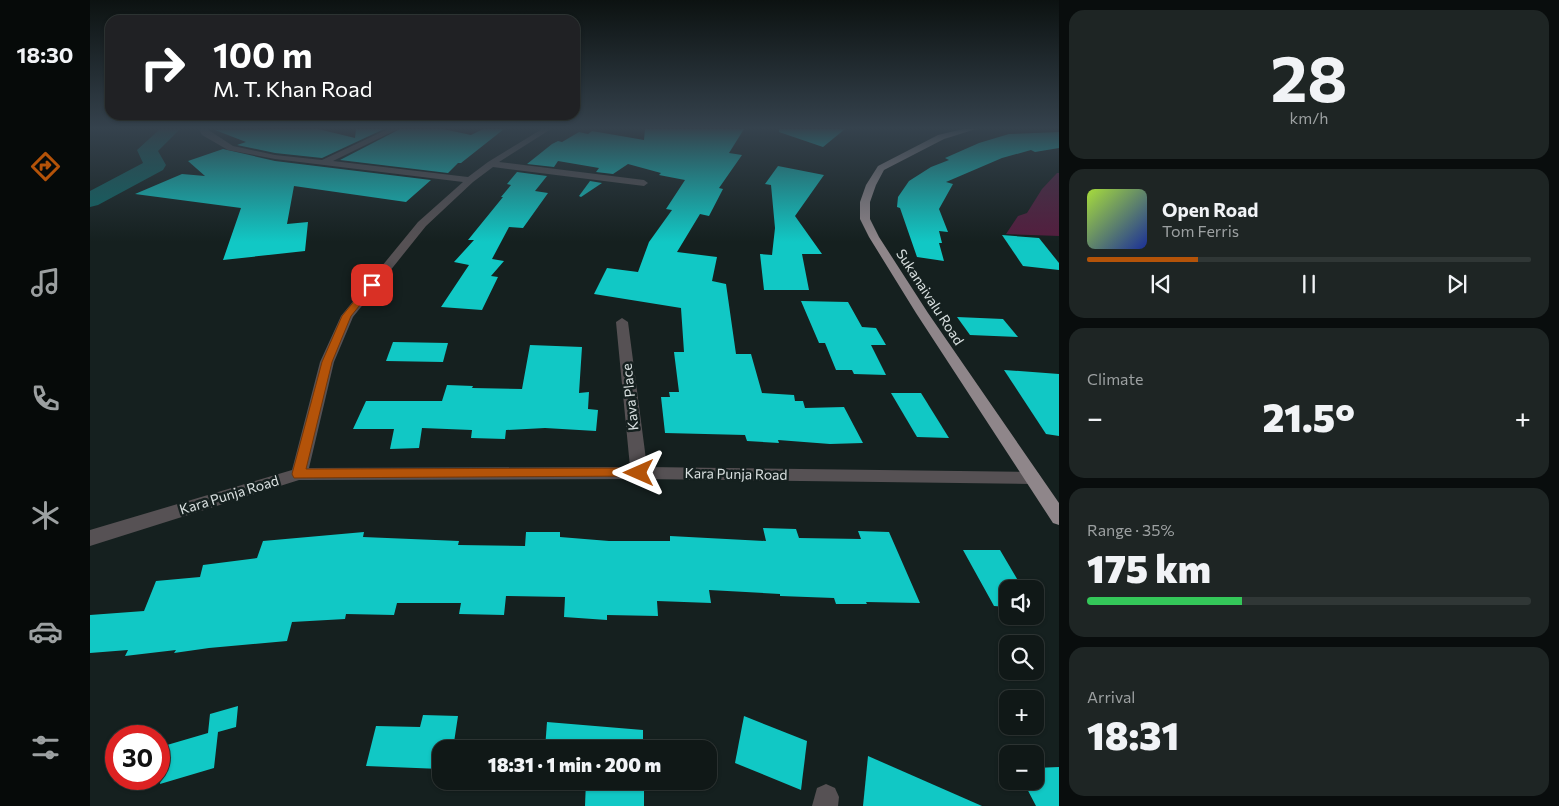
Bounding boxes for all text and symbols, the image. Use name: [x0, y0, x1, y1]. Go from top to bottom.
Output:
text: 100 m: [213, 32, 313, 75]
icon: right: [130, 35, 195, 100]
text: 28: [1271, 36, 1347, 115]
text: 18:30: [17, 41, 73, 68]
text: M. T. Khan Road: [213, 75, 372, 102]
text: km/h: [1290, 108, 1328, 127]
icon: directions: [28, 149, 63, 184]
text: Open Road: [1162, 198, 1258, 221]
text: Tom Ferris: [1162, 221, 1239, 240]
street label: Sukanaivalu Road: [893, 246, 968, 348]
pin: [351, 264, 393, 306]
icon: music: [28, 265, 63, 300]
icon: previous: [1147, 270, 1175, 298]
icon: pause: [1295, 270, 1323, 298]
icon: next: [1443, 270, 1471, 298]
icon: arrive: [358, 271, 386, 299]
street label: Kava Place: [618, 363, 641, 432]
text: Climate: [1087, 369, 1143, 388]
icon: phone: [28, 381, 63, 416]
text: 21.5°: [1262, 393, 1355, 440]
text: −: [1087, 400, 1103, 434]
text: +: [1515, 400, 1531, 434]
position arrow: [612, 446, 664, 498]
street label: Kara Punja Road: [684, 464, 788, 483]
street label: Kara Punja Road: [177, 471, 281, 518]
icon: climate: [28, 498, 63, 533]
text: Range · 35%: [1087, 520, 1174, 539]
text: 175 km: [1087, 544, 1211, 591]
map controls: [999, 580, 1044, 790]
button: sound: [999, 580, 1044, 625]
icon: car: [28, 614, 63, 649]
button: search: [999, 635, 1044, 680]
text: Arrival: [1087, 687, 1135, 706]
button: +: [999, 690, 1044, 735]
text: 18:31: [1087, 711, 1179, 758]
speed limit sign: 30: [105, 725, 170, 790]
icon: filters: [28, 730, 63, 765]
button: −: [999, 745, 1044, 790]
text: 18:31 · 1 min · 200 m: [488, 753, 661, 776]

